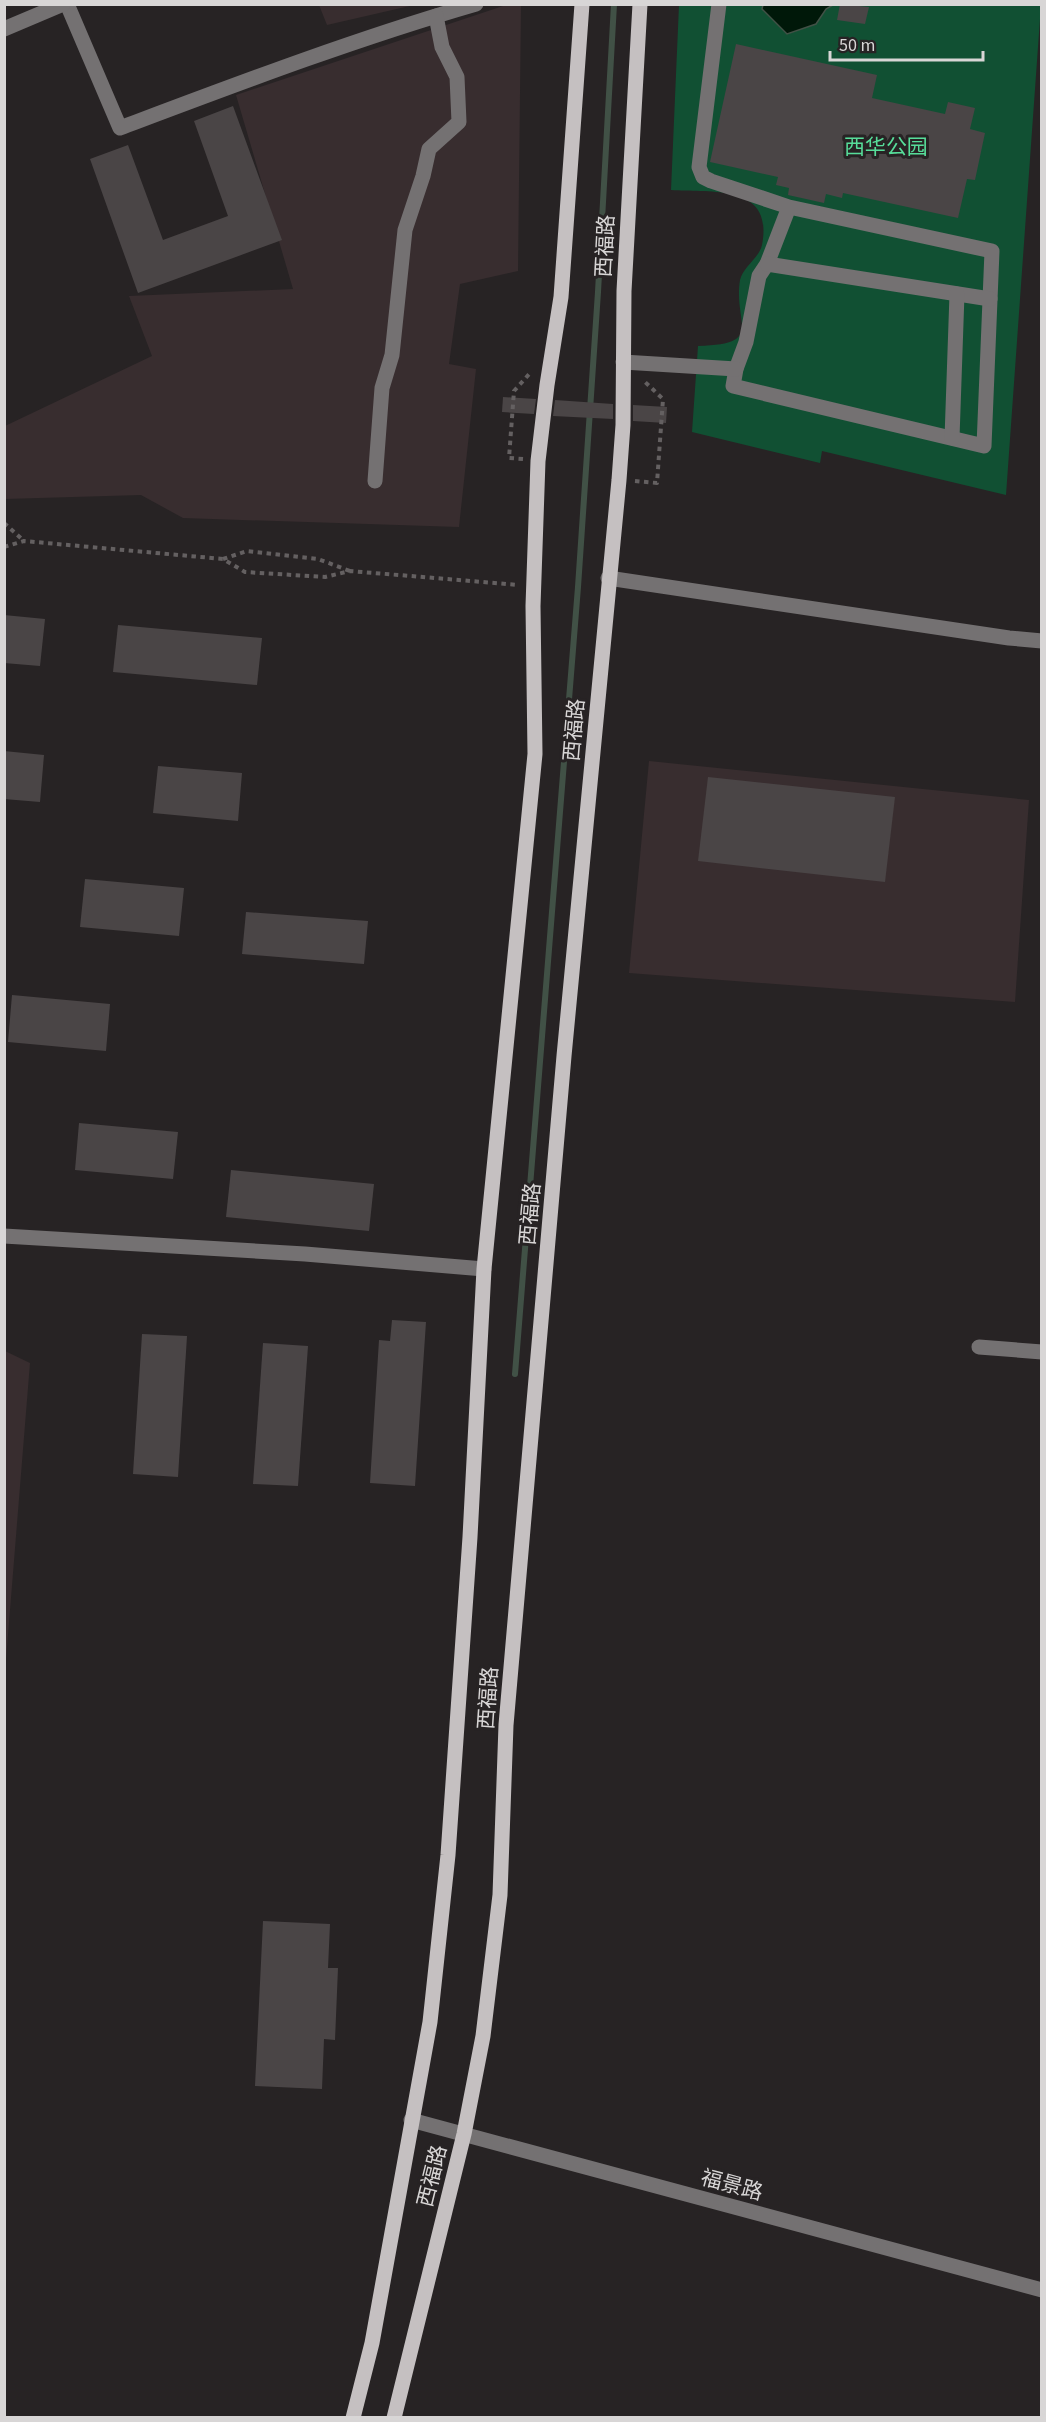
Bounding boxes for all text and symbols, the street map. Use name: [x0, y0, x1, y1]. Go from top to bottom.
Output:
scale bar: [830, 24, 983, 62]
text: 50 m: [839, 33, 875, 58]
park label: 西华公园: [844, 132, 928, 162]
street label: 西福路: [588, 214, 622, 278]
street label: 西福路: [556, 697, 592, 763]
street label: 西福路: [512, 1181, 548, 1247]
street label: 西福路: [471, 1666, 505, 1730]
street label: 西福路: [410, 2142, 454, 2210]
street label: 福景路: [698, 2162, 766, 2208]

